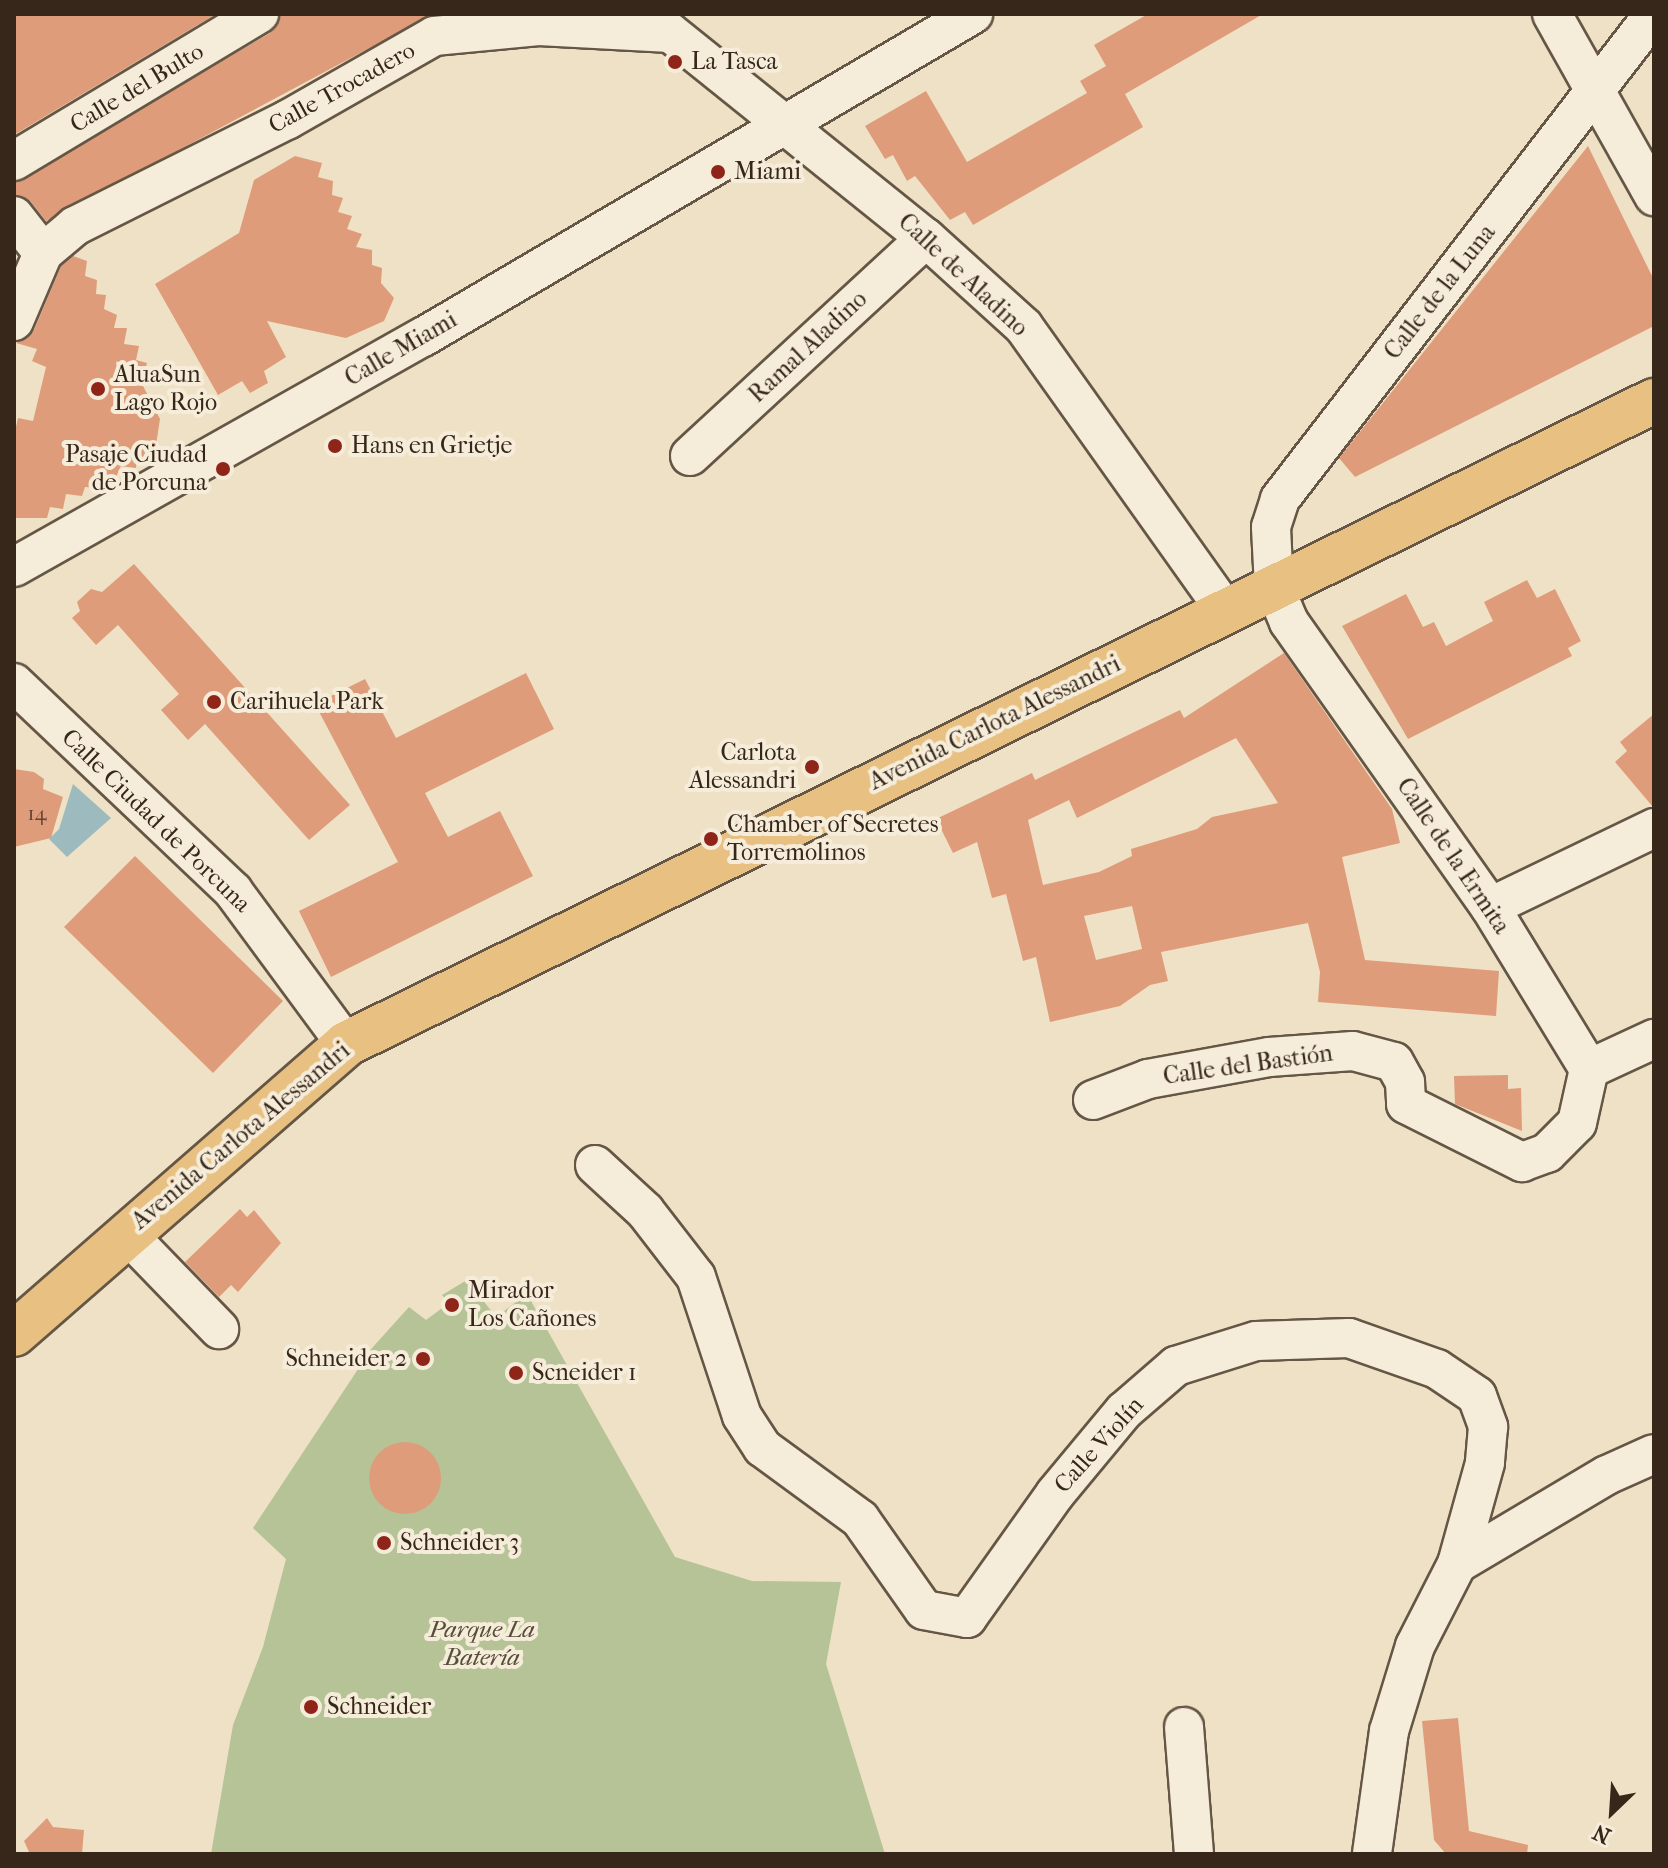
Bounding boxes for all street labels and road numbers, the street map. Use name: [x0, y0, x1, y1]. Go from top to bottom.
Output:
street label: Calle Trocadero: [264, 36, 420, 140]
street label: Calle del Bulto: [65, 37, 209, 139]
street label: Calle de Aladino: [892, 208, 1034, 342]
street label: Calle de la Luna: [1378, 219, 1502, 365]
street label: Ramal Aladino: [743, 285, 873, 409]
street label: Calle Miami: [340, 305, 462, 393]
street label: Avenida Carlota Alessandri: [865, 650, 1125, 796]
street label: Calle Ciudad de Porcuna: [56, 723, 256, 919]
street label: Calle de la Ermita: [1390, 773, 1516, 939]
street label: Avenida Carlota Alessandri: [126, 1036, 356, 1236]
street label: Calle del Bastión: [1161, 1039, 1335, 1091]
street label: Calle Violín: [1048, 1391, 1150, 1499]

